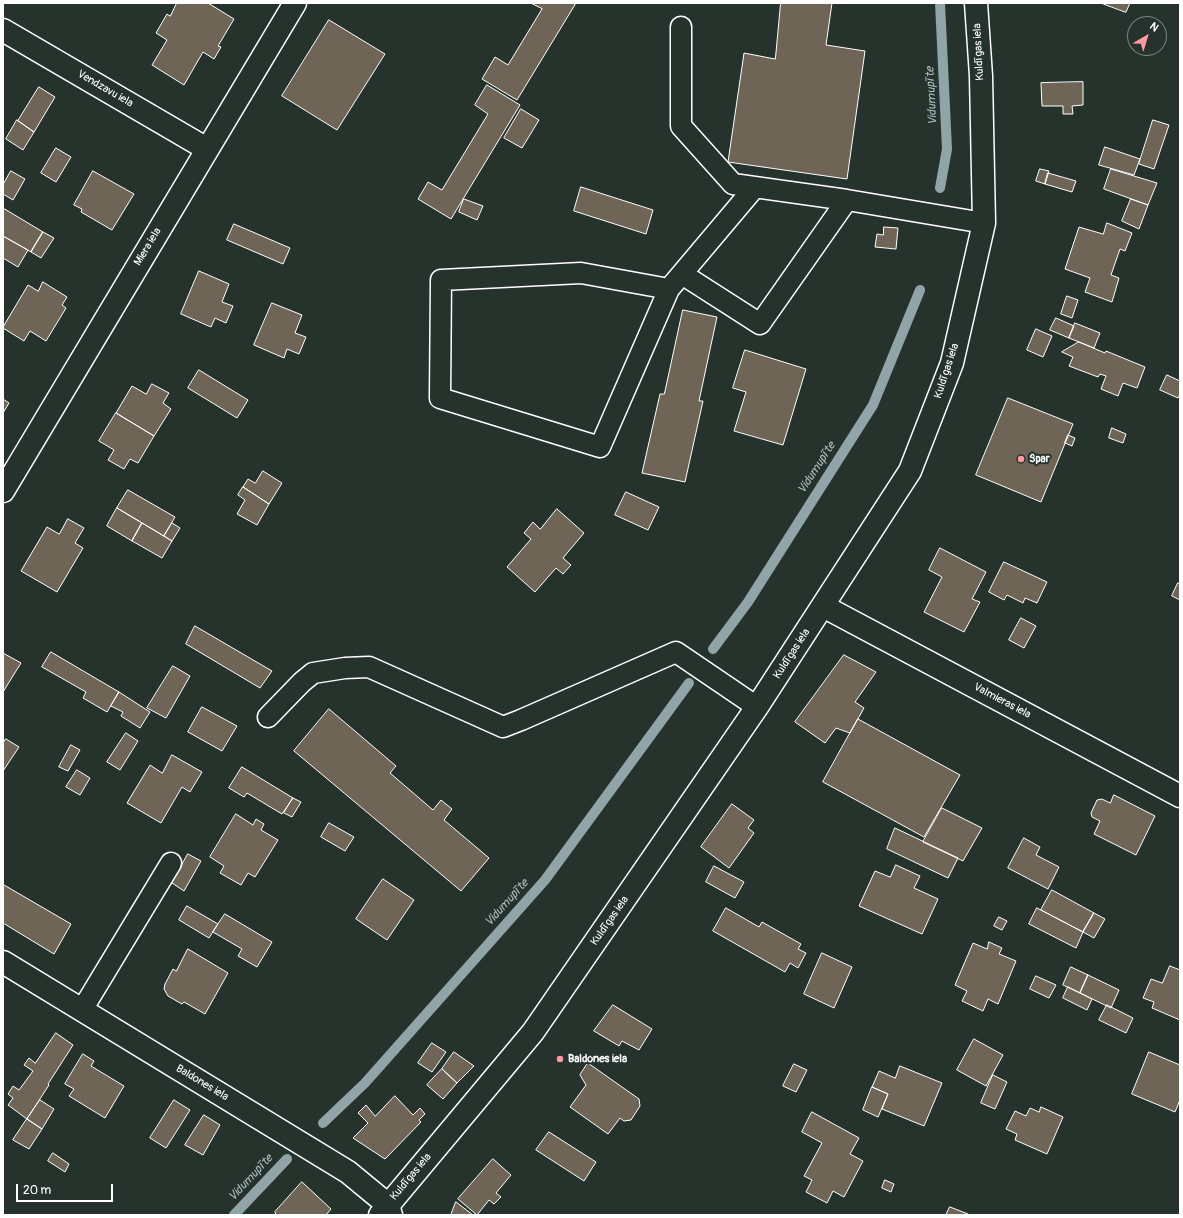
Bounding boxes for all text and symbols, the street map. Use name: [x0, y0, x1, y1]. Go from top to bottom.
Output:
north arrow: [1127, 16, 1167, 56]
text: N: [1147, 20, 1161, 34]
street label: Kuldīgas iela: [971, 23, 987, 81]
water label: Vidumupīte: [923, 66, 941, 126]
street label: Vendzavu iela: [75, 68, 135, 110]
street label: Miera iela: [132, 226, 164, 268]
street label: Kuldīgas iela: [932, 342, 962, 400]
water label: Vidumupīte: [795, 440, 839, 496]
place label: Spar: [1029, 452, 1050, 466]
marker: Spar: [1016, 454, 1026, 464]
street label: Kuldīgas iela: [771, 626, 813, 682]
street label: Valmieras iela: [971, 680, 1033, 722]
water label: Vidumupīte: [482, 876, 532, 930]
street label: Kuldīgas iela: [588, 894, 632, 948]
place label: Baldones iela: [568, 1052, 627, 1066]
marker: Baldones iela: [555, 1054, 565, 1064]
street label: Baldones iela: [173, 1062, 231, 1104]
street label: Kuldīgas iela: [387, 1151, 435, 1203]
water label: Vidumupīte: [226, 1152, 276, 1204]
scale bar: [18, 1176, 115, 1202]
text: 20 m: [23, 1183, 51, 1198]

